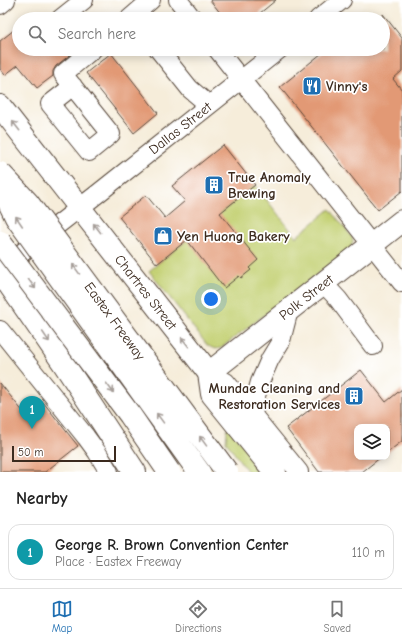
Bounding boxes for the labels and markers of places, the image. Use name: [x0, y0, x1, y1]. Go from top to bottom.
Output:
restaurant icon: Vinny's: [301, 75, 323, 97]
place label: Vinny's: [326, 78, 367, 95]
place label: True Anomaly Brewing: [228, 169, 311, 202]
building icon: True Anomaly Brewing: [203, 174, 225, 196]
shop icon: Yen Huong Bakery: [152, 225, 174, 247]
place label: Yen Huong Bakery: [177, 228, 290, 245]
place label: Mundae Cleaning and Restoration Services: [209, 380, 340, 413]
building icon: Mundae Cleaning and Restoration Services: [343, 385, 365, 407]
pin: 1: [19, 396, 45, 429]

